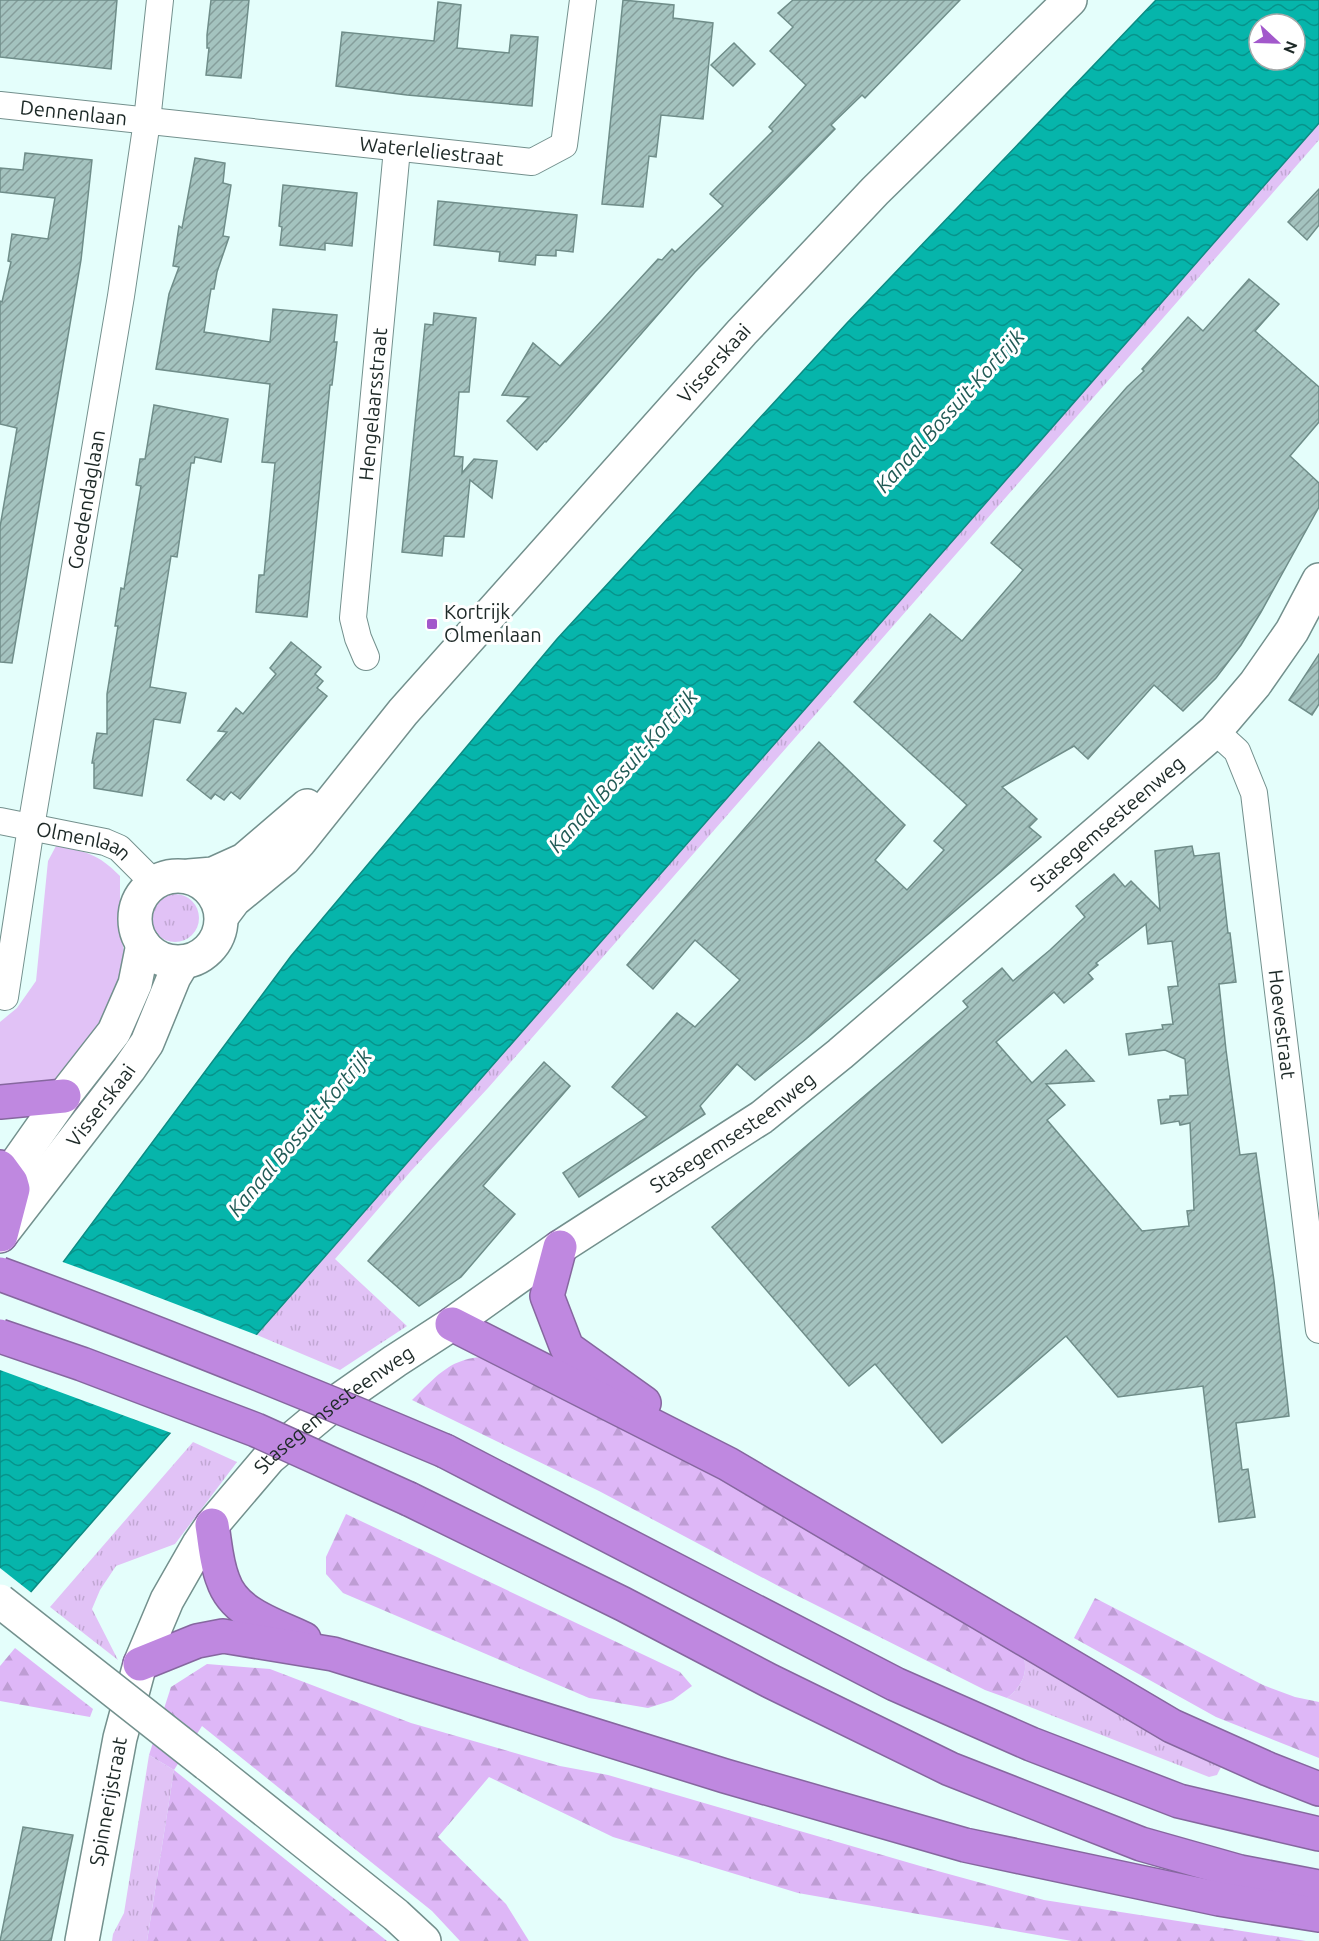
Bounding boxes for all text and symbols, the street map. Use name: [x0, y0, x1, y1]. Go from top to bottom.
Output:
north arrow: [1247, 12, 1307, 72]
text: N: [1280, 39, 1301, 57]
street label: Dennenlaan: [19, 95, 128, 130]
street label: Waterleliestraat: [358, 132, 505, 170]
street label: Visserskaai: [672, 319, 755, 407]
water label: Kanaal Bossuit-Kortrijk: [870, 324, 1029, 497]
street label: Hengelaarsstraat: [354, 326, 391, 482]
street label: Goedendaglaan: [63, 428, 109, 571]
place label: Kortrijk Olmenlaan: [444, 600, 542, 646]
marker: Kortrijk Olmenlaan: [425, 617, 439, 631]
water label: Kanaal Bossuit-Kortrijk: [543, 684, 702, 857]
street label: Stasegemsesteenweg: [1025, 751, 1189, 896]
street label: Olmenlaan: [34, 817, 136, 865]
street label: Hoevestraat: [1264, 968, 1301, 1080]
water label: Kanaal Bossuit-Kortrijk: [222, 1044, 376, 1221]
street label: Visserskaai: [61, 1060, 140, 1151]
street label: Stasegemsesteenweg: [645, 1067, 819, 1197]
street label: Stasegemsesteenweg: [249, 1340, 418, 1478]
street label: Spinnerijstraat: [84, 1735, 131, 1868]

